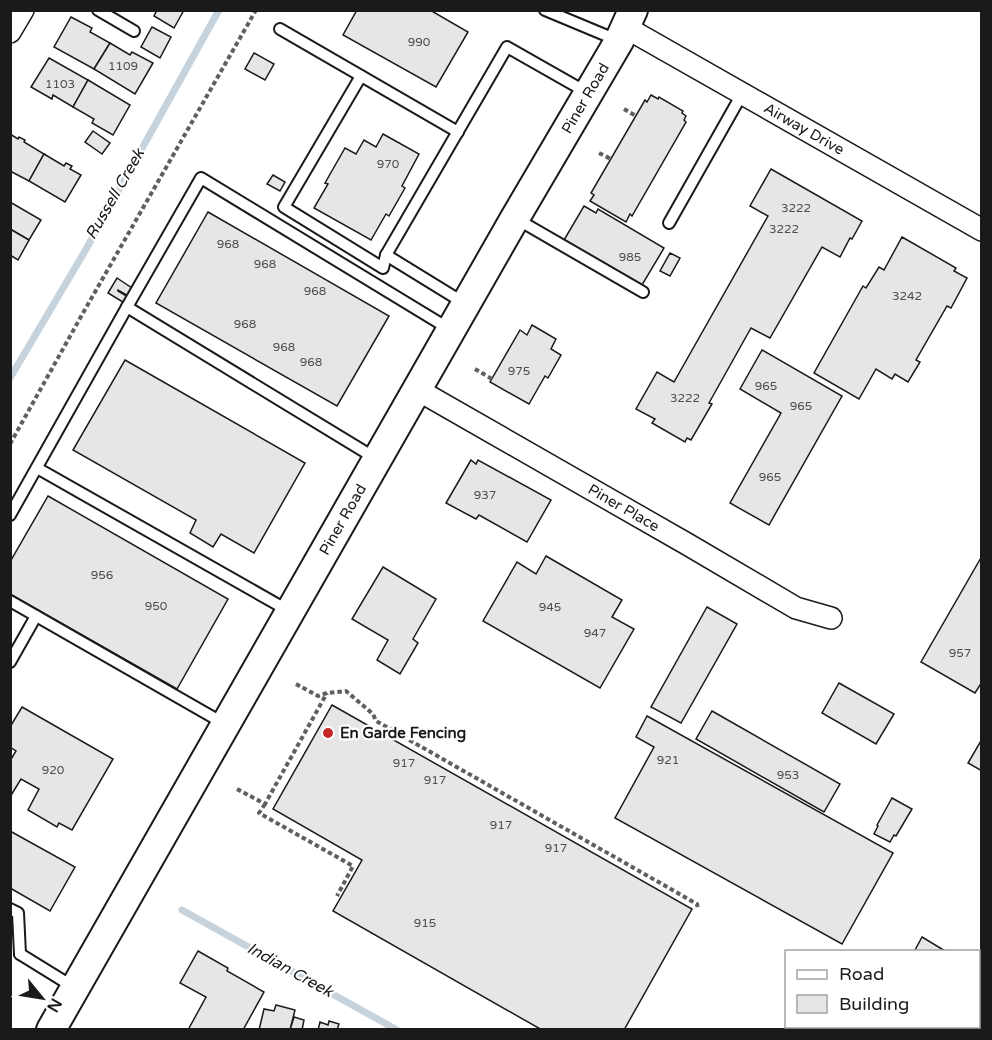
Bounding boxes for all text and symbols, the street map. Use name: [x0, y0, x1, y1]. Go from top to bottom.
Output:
house number: 990: [408, 35, 431, 49]
house number: 1109: [108, 59, 138, 73]
street label: Piner Road: [558, 60, 613, 137]
house number: 1103: [45, 77, 75, 91]
street label: Airway Drive: [761, 99, 847, 159]
water label: Russell Creek: [81, 144, 150, 243]
house number: 970: [377, 157, 400, 171]
house number: 3222: [781, 201, 811, 215]
house number: 3222: [769, 222, 799, 236]
house number: 968: [217, 237, 239, 251]
house number: 985: [619, 250, 641, 264]
house number: 968: [254, 257, 276, 271]
house number: 968: [304, 284, 326, 298]
house number: 3242: [892, 289, 922, 303]
house number: 968: [234, 317, 256, 331]
house number: 968: [273, 340, 295, 354]
house number: 968: [300, 355, 322, 369]
house number: 975: [508, 364, 530, 378]
house number: 965: [755, 379, 777, 393]
house number: 3222: [670, 391, 700, 405]
house number: 965: [790, 399, 812, 413]
house number: 965: [759, 470, 781, 484]
street label: Piner Place: [585, 480, 663, 535]
street label: Piner Road: [315, 481, 370, 558]
house number: 937: [474, 488, 496, 502]
house number: 956: [91, 568, 113, 582]
house number: 950: [145, 599, 168, 613]
house number: 945: [539, 600, 561, 614]
house number: 947: [584, 626, 606, 640]
house number: 957: [949, 646, 971, 660]
place label: En Garde Fencing: [340, 724, 466, 743]
marker: En Garde Fencing: [321, 726, 335, 740]
house number: 921: [657, 753, 679, 767]
house number: 917: [393, 756, 415, 770]
house number: 920: [42, 763, 65, 777]
house number: 953: [777, 768, 799, 782]
house number: 917: [424, 773, 446, 787]
house number: 917: [490, 818, 512, 832]
house number: 917: [545, 841, 567, 855]
house number: 915: [414, 916, 436, 930]
water label: Indian Creek: [244, 938, 337, 1002]
legend: [785, 950, 980, 1028]
text: Road: [839, 963, 884, 985]
north arrow: [12, 968, 72, 1028]
text: Building: [839, 993, 909, 1015]
text: N: [42, 994, 66, 1016]

